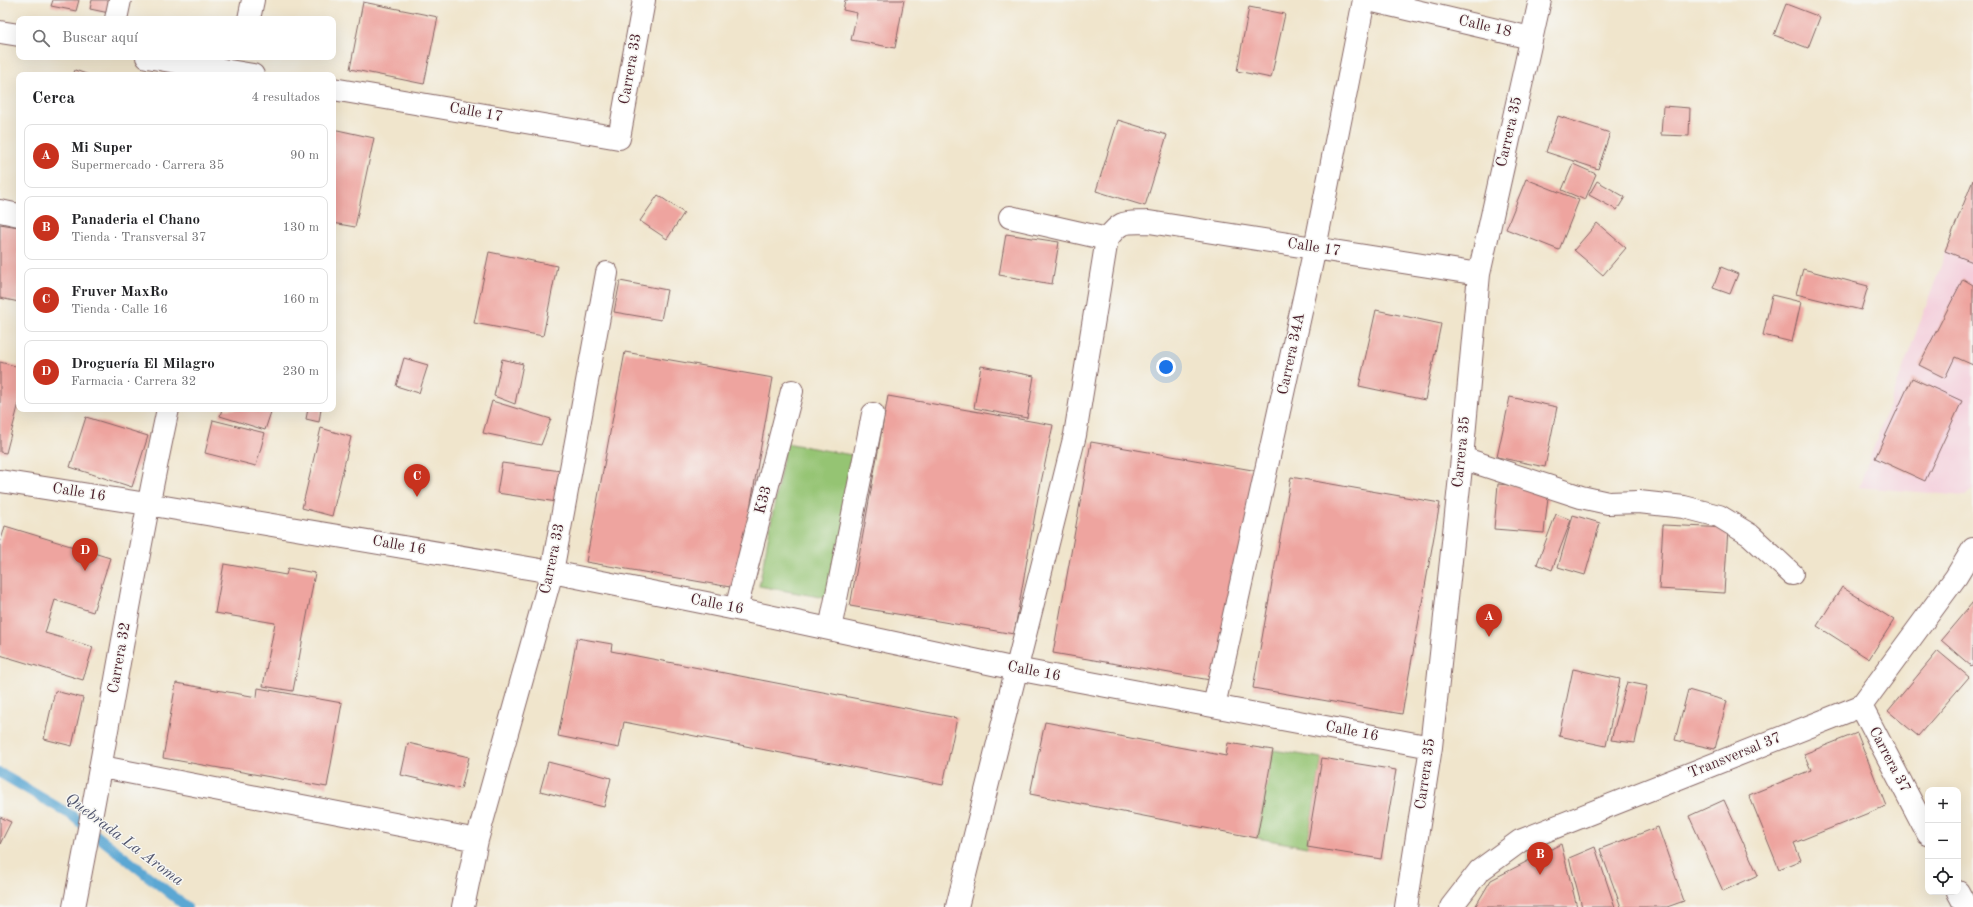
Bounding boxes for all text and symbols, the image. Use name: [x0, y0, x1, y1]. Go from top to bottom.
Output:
street label: Calle 18: [1457, 14, 1513, 40]
search box: [16, 16, 336, 60]
icon: search: [30, 27, 52, 49]
text: Buscar aquí: [62, 31, 138, 46]
street label: Carrera 33: [617, 32, 645, 106]
text: Cerca: [32, 90, 75, 107]
text: 4 resultados: [252, 91, 320, 104]
street label: Carrera 35: [1495, 95, 1525, 169]
street label: Calle 17: [448, 101, 504, 125]
text: Mi Super: [71, 141, 132, 156]
text: A: [41, 149, 51, 162]
text: 90 m: [290, 149, 319, 162]
text: Supermercado · Carrera 35: [71, 159, 224, 172]
text: Panaderia el Chano: [71, 213, 200, 228]
text: B: [41, 221, 51, 234]
text: 130 m: [282, 221, 319, 234]
text: Tienda · Transversal 37: [71, 231, 207, 244]
street label: Calle 17: [1286, 236, 1342, 260]
text: Fruver MaxRo: [71, 285, 168, 300]
text: C: [42, 293, 50, 306]
text: 160 m: [282, 293, 319, 306]
text: Tienda · Calle 16: [71, 303, 168, 316]
street label: Carrera 34A: [1276, 311, 1308, 396]
text: Droguería El Milagro: [71, 357, 215, 372]
your location: [1156, 357, 1176, 377]
text: D: [41, 365, 51, 378]
text: 230 m: [282, 365, 319, 378]
text: Farmacia · Carrera 32: [71, 375, 196, 388]
street label: Carrera 35: [1451, 415, 1473, 489]
pin: C: [404, 464, 430, 497]
street label: Calle 16: [51, 481, 107, 505]
street label: K33: [753, 484, 775, 516]
street label: Carrera 33: [538, 522, 568, 596]
street label: Calle 16: [371, 534, 427, 558]
pin: D: [72, 538, 98, 571]
street label: Calle 16: [689, 592, 745, 618]
pin: A: [1476, 604, 1502, 637]
street label: Carrera 32: [106, 621, 134, 695]
street label: Calle 16: [1006, 659, 1062, 685]
street label: Calle 16: [1324, 719, 1380, 745]
street label: Carrera 37: [1866, 725, 1912, 795]
street label: Transversal 37: [1686, 731, 1784, 781]
street label: Carrera 35: [1414, 737, 1438, 811]
map controls: [1925, 787, 1961, 895]
button: +: [1925, 787, 1961, 823]
water label: Quebrada La Aroma: [62, 791, 186, 890]
button: −: [1925, 823, 1961, 859]
pin: B: [1527, 842, 1553, 875]
button: locate: [1925, 859, 1961, 895]

